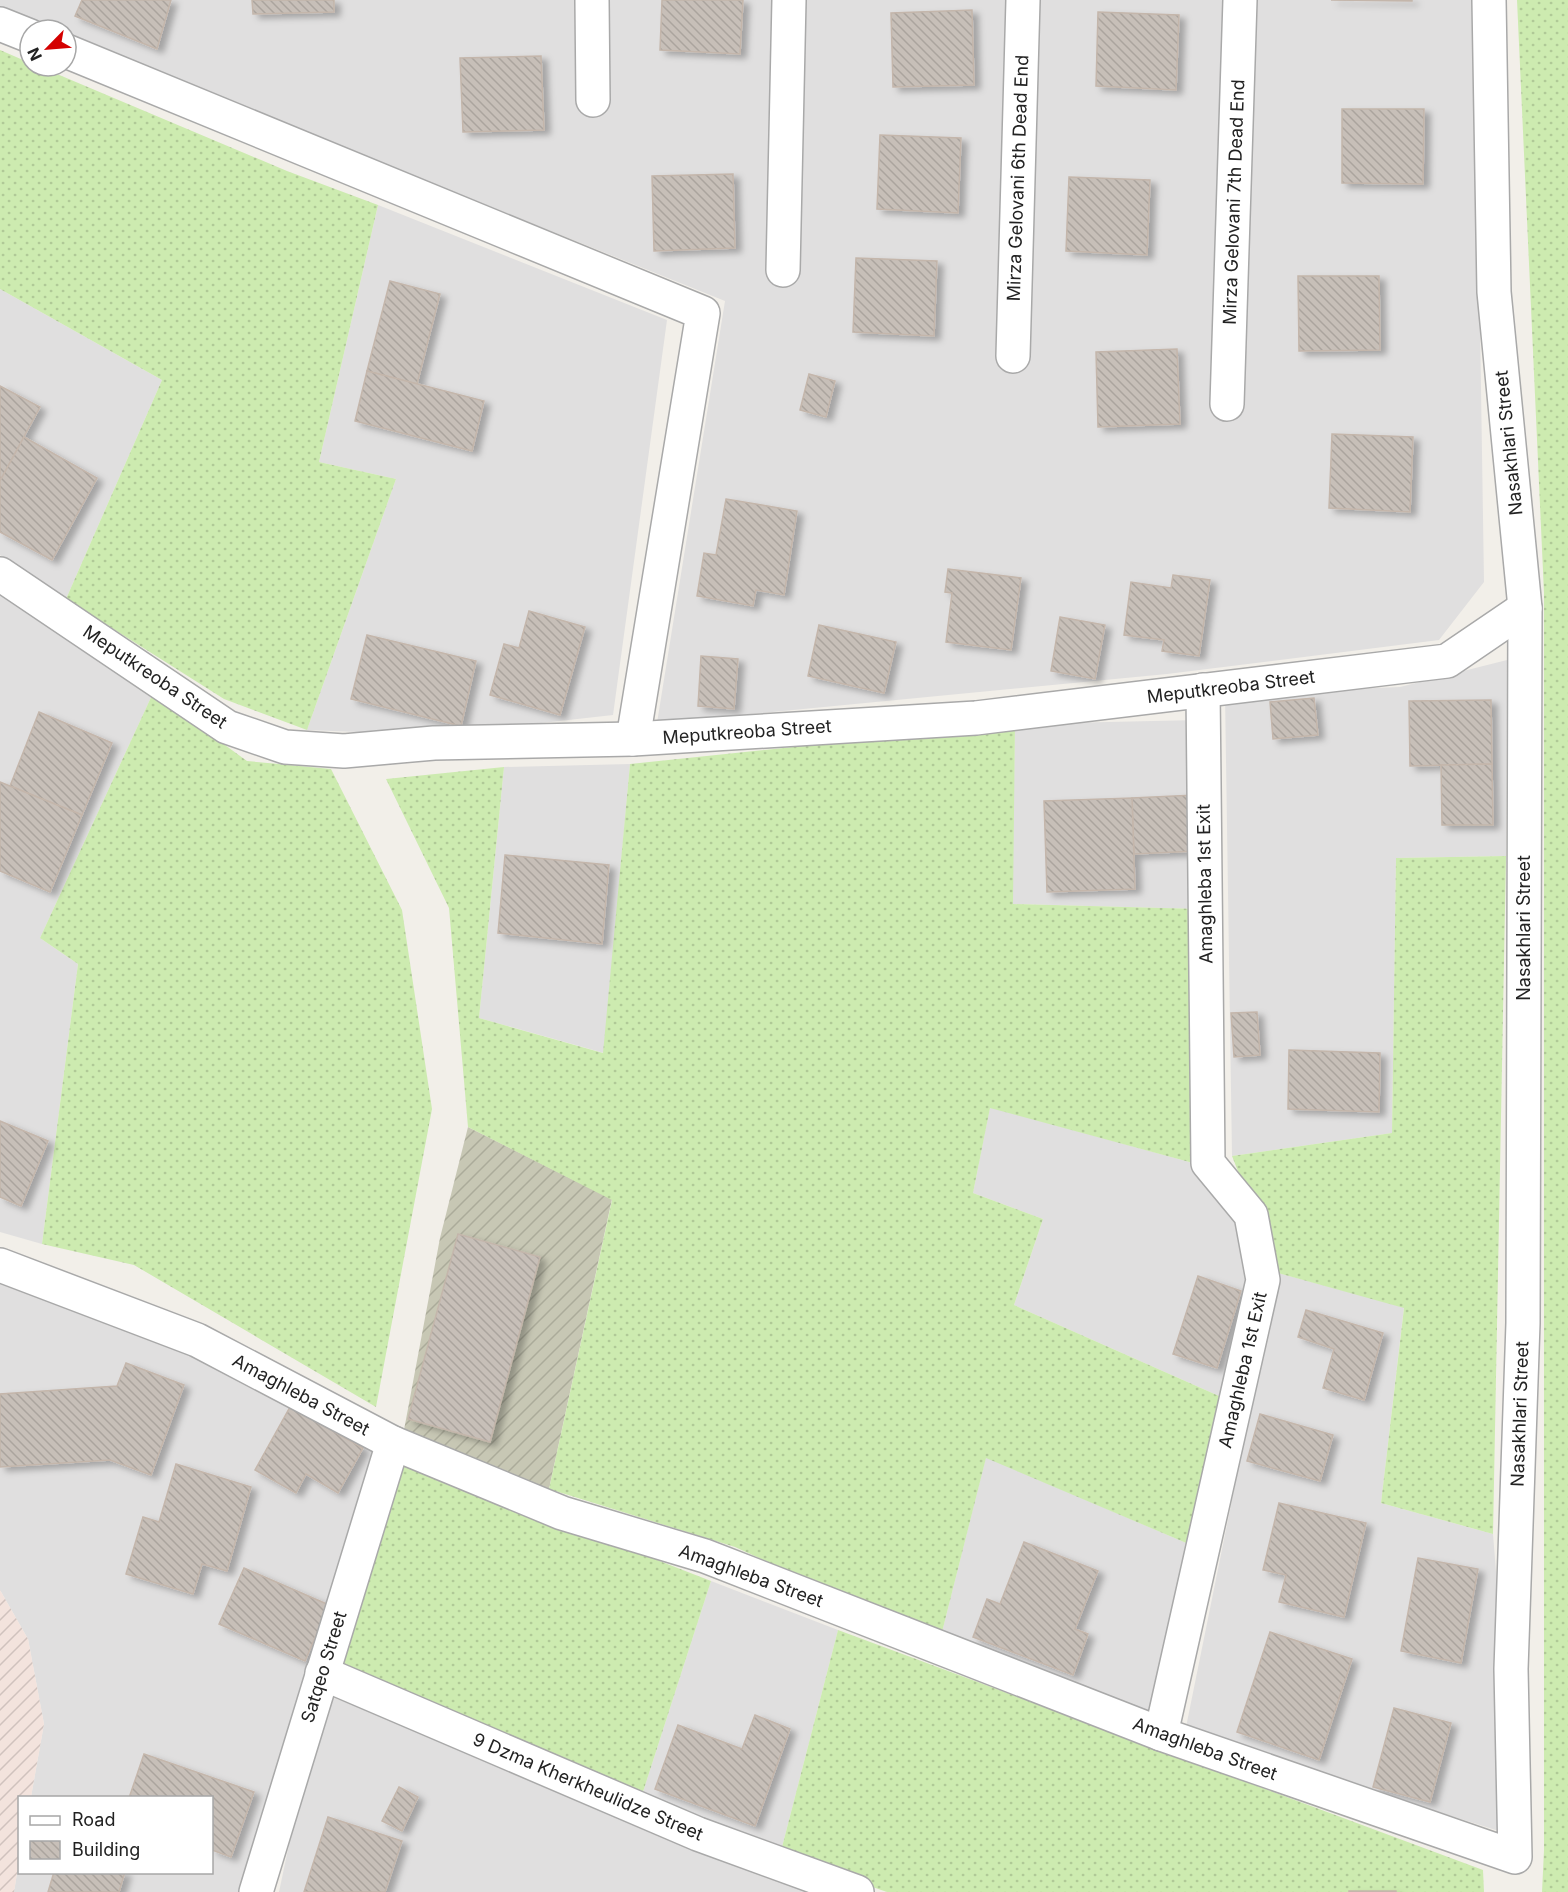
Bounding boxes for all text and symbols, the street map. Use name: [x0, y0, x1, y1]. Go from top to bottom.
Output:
north arrow: [18, 18, 78, 78]
text: N: [23, 45, 46, 64]
street label: Mirza Gelovani 6th Dead End: [1003, 54, 1032, 302]
street label: Mirza Gelovani 7th Dead End: [1219, 79, 1248, 325]
street label: Nasakhlari Street: [1490, 369, 1527, 517]
street label: Meputkreoba Street: [79, 621, 231, 733]
street label: Meputkreoba Street: [1146, 666, 1316, 707]
street label: Meputkreoba Street: [662, 715, 832, 748]
street label: Amaghleba 1st Exit: [1193, 804, 1216, 964]
street label: Nasakhlari Street: [1513, 855, 1534, 1001]
street label: Amaghleba 1st Exit: [1214, 1290, 1271, 1450]
street label: Nasakhlari Street: [1506, 1341, 1533, 1487]
street label: Amaghleba Street: [229, 1350, 373, 1440]
street label: Amaghleba Street: [676, 1540, 826, 1611]
street label: Satqeo Street: [297, 1608, 350, 1725]
street label: Amaghleba Street: [1130, 1713, 1280, 1784]
street label: 9 Dzma Kherkheulidze Street: [470, 1728, 706, 1845]
legend: [18, 1796, 213, 1874]
text: Road: [72, 1809, 115, 1830]
text: Building: [72, 1839, 140, 1860]

